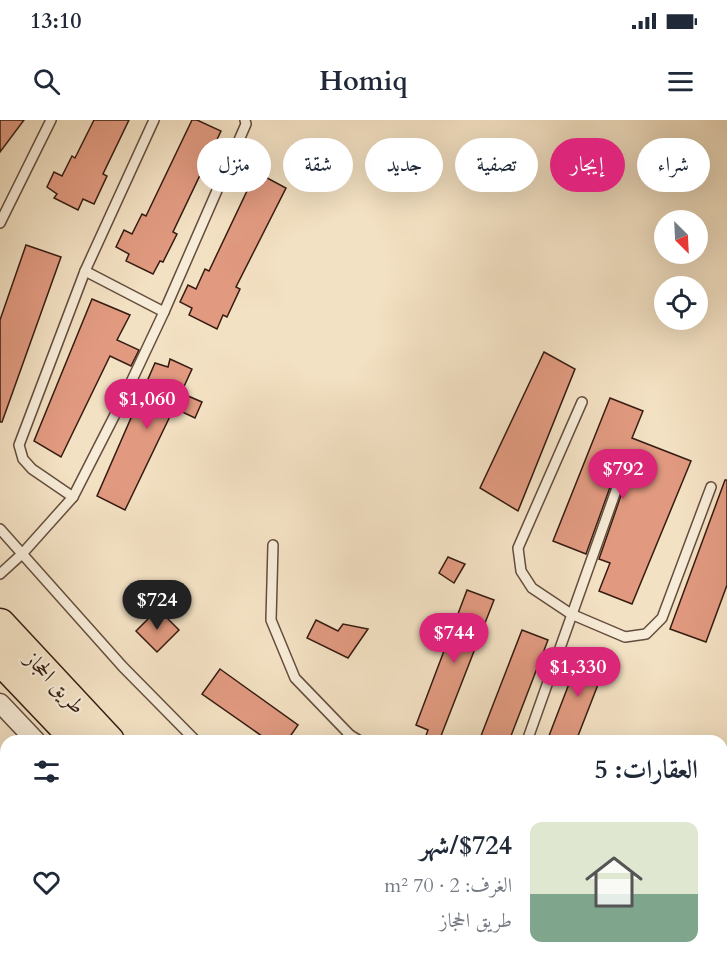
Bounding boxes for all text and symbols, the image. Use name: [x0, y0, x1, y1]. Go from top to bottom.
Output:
text: 13:10: [30, 6, 81, 36]
text: Homiq: [319, 63, 408, 100]
icon: search: [30, 65, 63, 98]
icon: menu: [664, 65, 697, 98]
chip: منزل: [197, 138, 271, 192]
chip: شقة: [283, 138, 353, 192]
chip: جديد: [365, 138, 443, 192]
chip: تصفية: [455, 138, 538, 192]
chip: إيجار: [550, 138, 625, 192]
chip: شراء: [637, 138, 710, 192]
north arrow: [654, 210, 708, 264]
map controls: [654, 210, 708, 330]
button: locate: [654, 276, 708, 330]
pin: $1,060: [98, 379, 196, 430]
text: $1,060: [118, 385, 176, 412]
pin: $792: [587, 449, 659, 500]
text: $792: [603, 455, 643, 482]
pin: $724: [121, 580, 193, 631]
text: $724: [137, 586, 177, 613]
pin: $744: [418, 613, 490, 664]
text: $744: [434, 619, 474, 646]
street label: طريق الحجاز: [17, 644, 91, 721]
pin: $1,330: [529, 647, 627, 698]
text: $1,330: [549, 653, 607, 680]
text: العقارات: 5: [595, 752, 698, 787]
icon: filters: [30, 755, 63, 788]
text: $724/شهر: [420, 828, 512, 863]
icon: home: [578, 846, 650, 918]
icon: heart: [30, 866, 63, 899]
text: الغرف: 2 · 70 m²: [384, 872, 512, 899]
text: طريق الحجاز: [440, 907, 512, 934]

